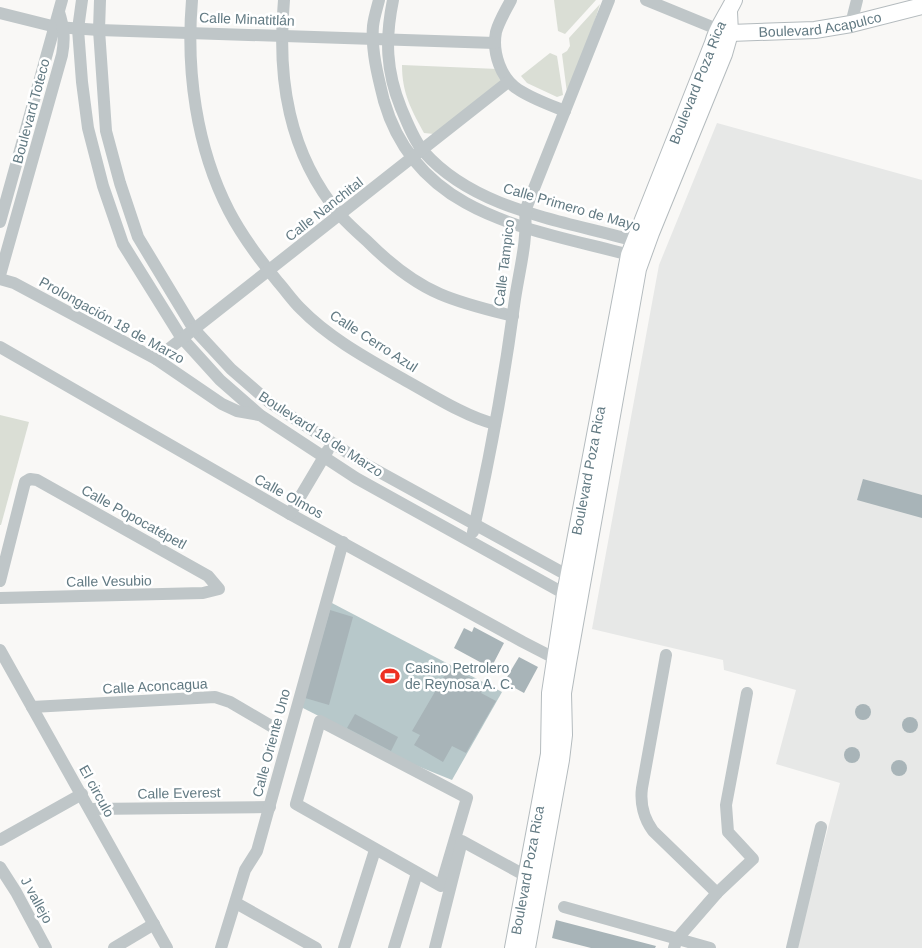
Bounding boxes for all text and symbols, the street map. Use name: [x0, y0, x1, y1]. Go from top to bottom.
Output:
street label: Calle Minatitlán: [199, 9, 295, 29]
street label: Boulevard Acapulco: [758, 9, 883, 40]
street label: Boulevard Poza Rica: [666, 18, 729, 146]
street label: Boulevard Toteco: [9, 57, 53, 165]
street label: Calle Nanchital: [282, 174, 366, 244]
street label: Calle Primero de Mayo: [501, 180, 643, 234]
street label: Calle Tampico: [491, 218, 517, 307]
street label: Prolongación 18 de Marzo: [37, 273, 188, 367]
street label: Calle Cerro Azul: [327, 307, 421, 375]
street label: Boulevard 18 de Marzo: [256, 388, 386, 480]
street label: Boulevard Poza Rica: [568, 405, 608, 536]
street label: Calle Olmos: [252, 471, 326, 521]
street label: Calle Popocatépetl: [79, 482, 189, 552]
street label: Calle Vesubio: [66, 572, 152, 590]
place label: Casino Petrolero de Reynosa A. C.: [405, 660, 514, 692]
sports icon: Casino Petrolero de Reynosa A. C.: [379, 665, 401, 687]
street label: Calle Aconcagua: [102, 675, 208, 697]
street label: Calle Oriente Uno: [249, 687, 293, 799]
street label: El circulo: [76, 762, 118, 820]
street label: Calle Everest: [137, 784, 221, 802]
street label: Boulevard Poza Rica: [508, 804, 547, 936]
street label: J vallejo: [18, 874, 56, 926]

